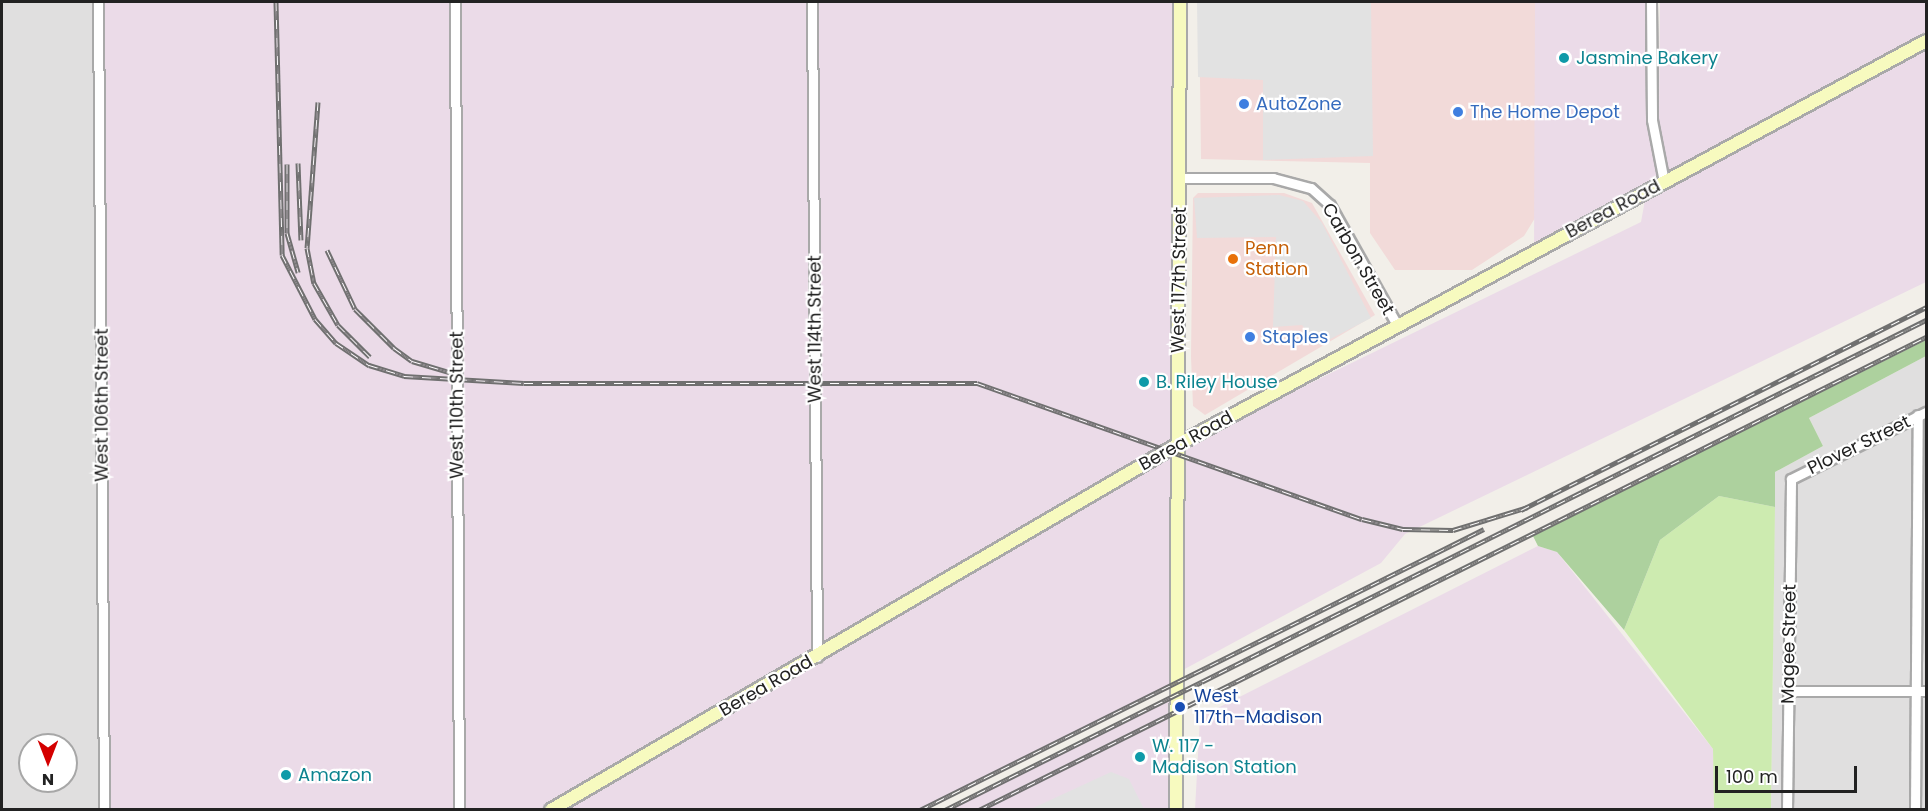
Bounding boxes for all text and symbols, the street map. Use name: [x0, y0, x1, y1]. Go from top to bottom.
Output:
place label: Jasmine Bakery: [1576, 47, 1718, 69]
marker: Jasmine Bakery: [1557, 51, 1571, 65]
place label: AutoZone: [1256, 93, 1342, 115]
marker: AutoZone: [1237, 97, 1251, 111]
place label: The Home Depot: [1470, 101, 1620, 123]
marker: The Home Depot: [1451, 105, 1465, 119]
street label: Berea Road: [1562, 175, 1664, 243]
street label: Carbon Street: [1317, 199, 1399, 319]
street label: West 117th Street: [1167, 207, 1191, 353]
place label: Penn Station: [1245, 238, 1308, 280]
marker: Penn Station: [1226, 252, 1240, 266]
street label: West 114th Street: [804, 255, 826, 403]
place label: Staples: [1262, 326, 1328, 348]
street label: West 106th Street: [91, 328, 113, 482]
marker: Staples: [1243, 330, 1257, 344]
street label: West 110th Street: [446, 331, 468, 479]
place label: B. Riley House: [1156, 371, 1278, 393]
marker: B. Riley House: [1137, 375, 1151, 389]
street label: Berea Road: [1135, 406, 1237, 476]
street label: Plover Street: [1804, 411, 1914, 479]
street label: Magee Street: [1777, 584, 1801, 704]
street label: Berea Road: [716, 651, 816, 721]
place label: West 117th–Madison: [1194, 686, 1322, 728]
marker: West 117th–Madison: [1171, 698, 1189, 716]
north arrow: [18, 733, 78, 793]
place label: W. 117 - Madison Station: [1152, 736, 1297, 778]
marker: W. 117 - Madison Station: [1133, 750, 1147, 764]
scale bar: [1718, 754, 1860, 792]
place label: Amazon: [298, 764, 372, 786]
text: 100 m: [1726, 764, 1778, 789]
text: N: [42, 768, 54, 791]
marker: Amazon: [279, 768, 293, 782]

